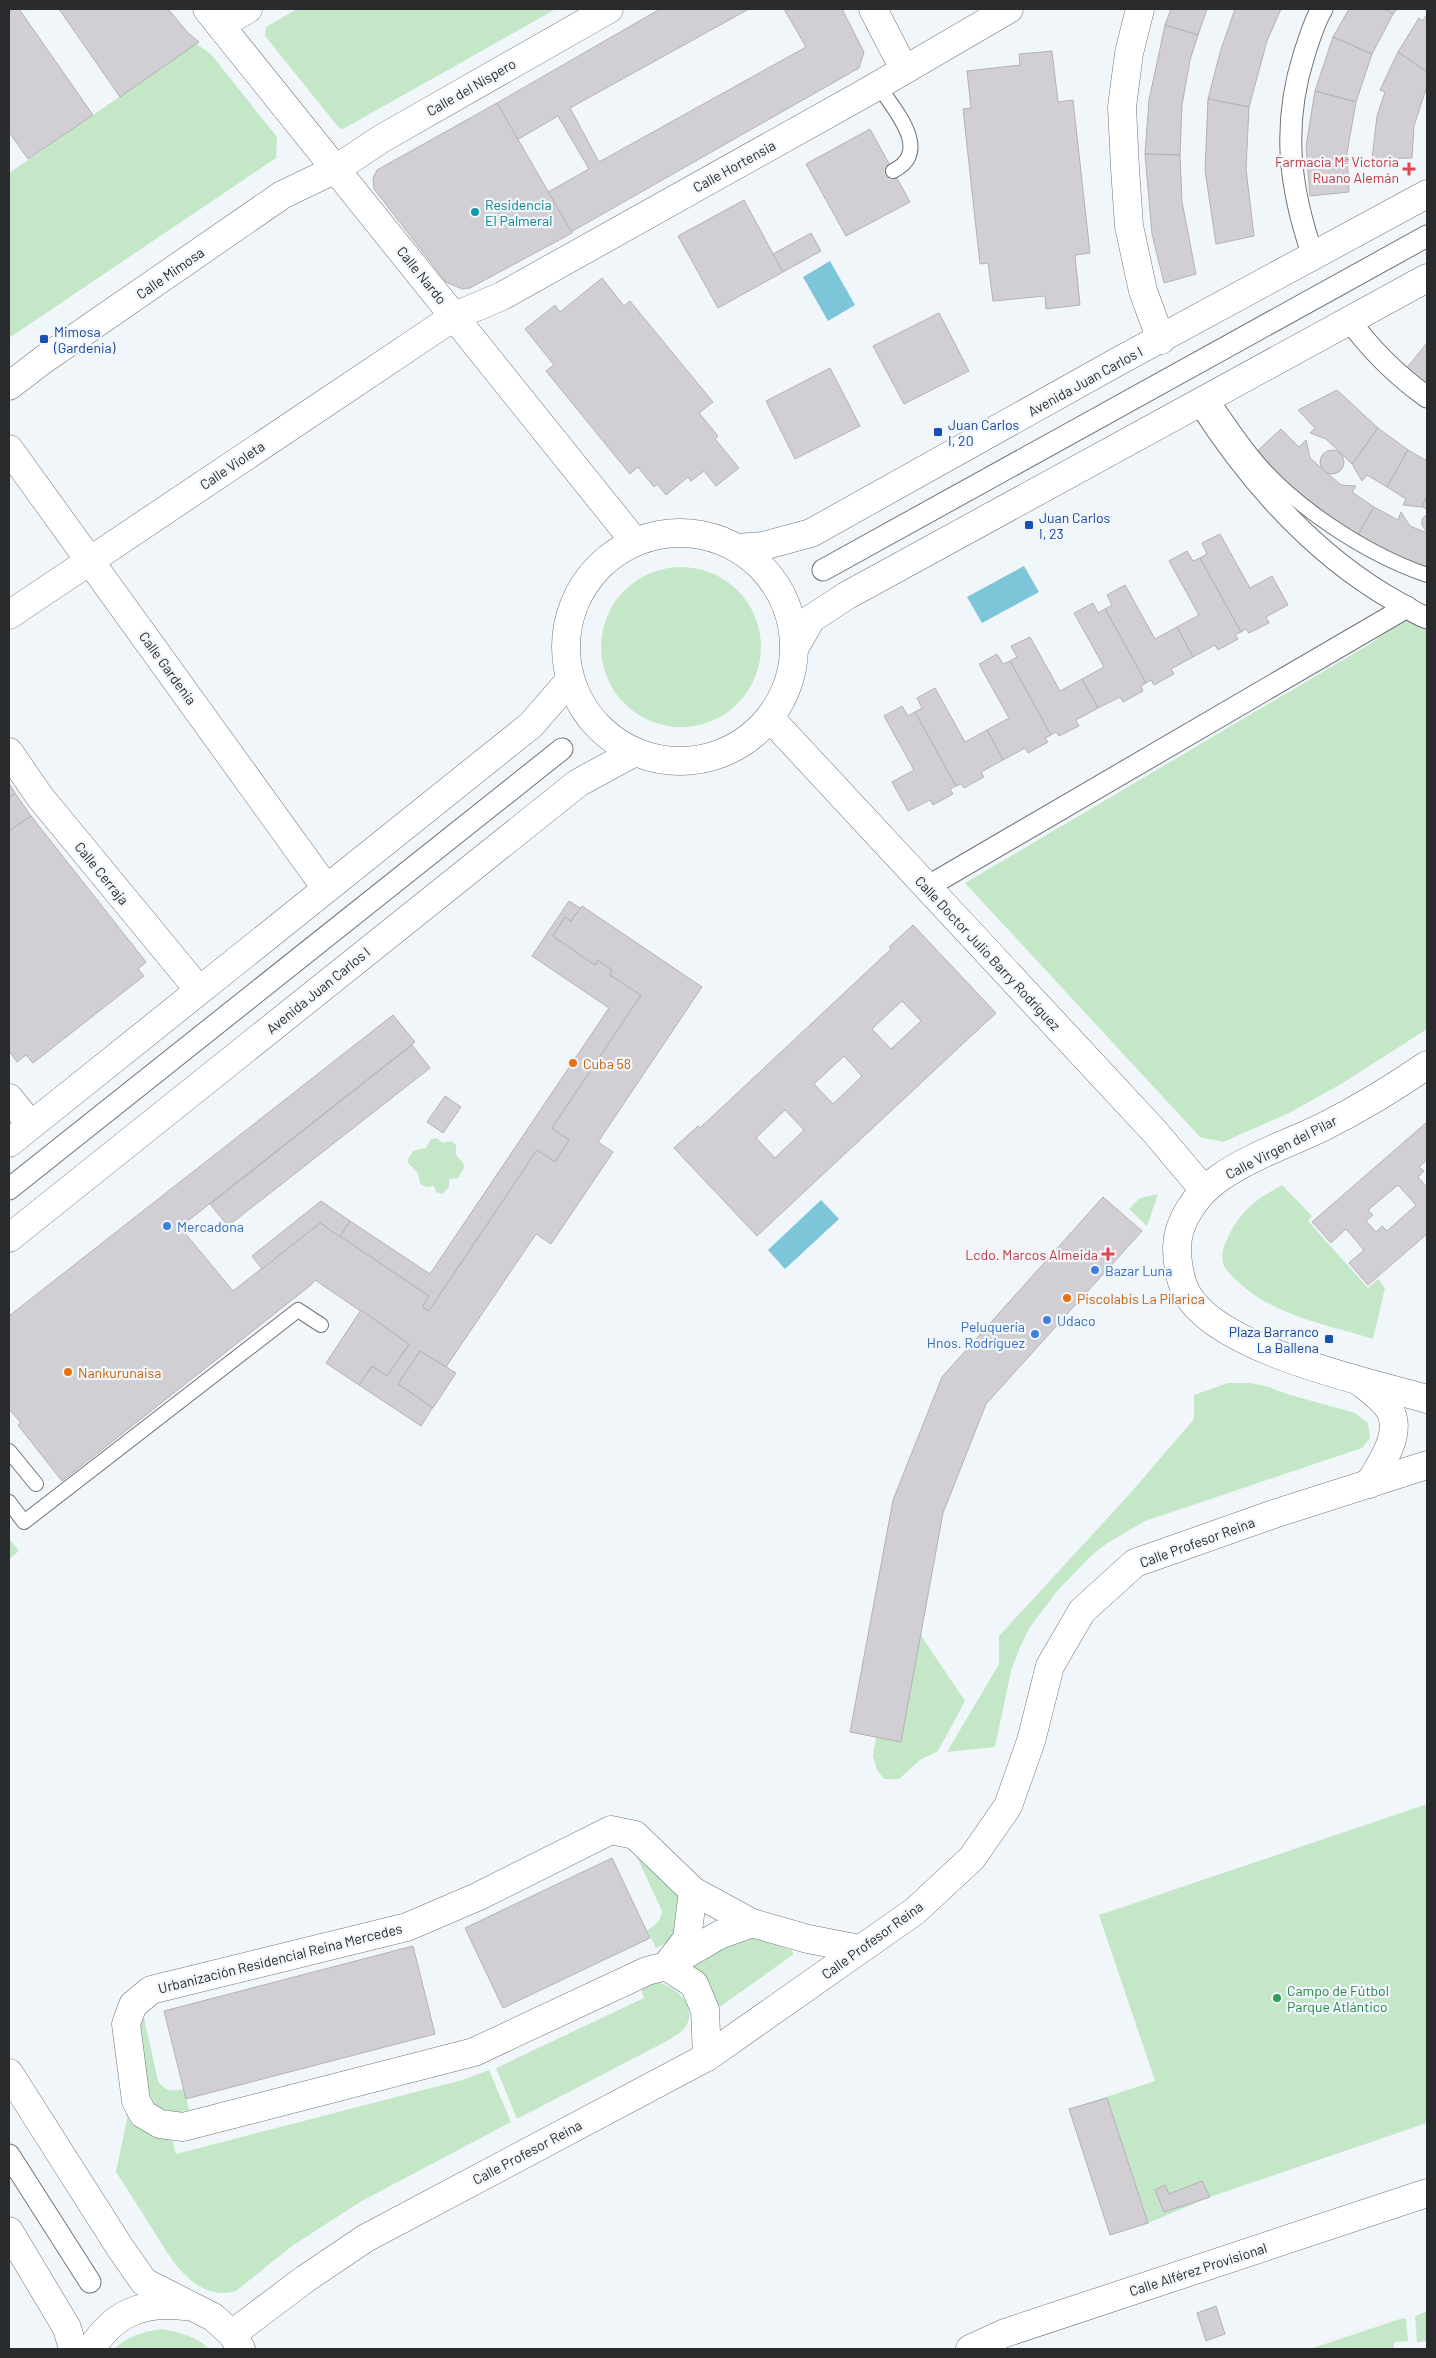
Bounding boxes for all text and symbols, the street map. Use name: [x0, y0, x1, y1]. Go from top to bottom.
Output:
street label: Calle del Níspero: [423, 55, 519, 119]
street label: Calle Hortensia: [690, 136, 778, 196]
place label: Farmacia Mª Victoria Ruano Alemán: [1275, 153, 1399, 186]
marker: Farmacia Mª Victoria Ruano Alemán: [1403, 163, 1415, 175]
place label: Residencia El Palmeral: [485, 196, 553, 229]
marker: Residencia El Palmeral: [469, 206, 481, 218]
street label: Calle Mimosa: [133, 243, 207, 303]
street label: Calle Nardo: [394, 243, 450, 307]
place label: Mimosa (Gardenia): [53, 323, 116, 356]
marker: Mimosa (Gardenia): [38, 333, 50, 345]
street label: Avenida Juan Carlos I: [1025, 342, 1145, 420]
place label: Juan Carlos I, 20: [948, 416, 1020, 449]
marker: Juan Carlos I, 20: [932, 426, 944, 438]
street label: Calle Violeta: [196, 437, 268, 493]
place label: Juan Carlos I, 23: [1039, 509, 1111, 542]
marker: Juan Carlos I, 23: [1023, 519, 1035, 531]
street label: Calle Gardenia: [136, 628, 200, 708]
street label: Calle Cerraja: [71, 838, 133, 908]
street label: Calle Doctor Julio Barry Rodríguez: [912, 872, 1064, 1034]
street label: Avenida Juan Carlos I: [263, 943, 373, 1037]
place label: Cuba 58: [583, 1055, 631, 1072]
marker: Cuba 58: [567, 1057, 579, 1069]
street label: Calle Virgen del Pilar: [1222, 1112, 1340, 1182]
place label: Mercadona: [177, 1218, 244, 1235]
marker: Mercadona: [161, 1220, 173, 1232]
place label: Lcdo. Marcos Almeida: [965, 1246, 1098, 1263]
marker: Lcdo. Marcos Almeida: [1102, 1248, 1114, 1260]
place label: Bazar Luna: [1105, 1262, 1172, 1279]
marker: Bazar Luna: [1089, 1264, 1101, 1276]
place label: Piscolabis La Pilarica: [1077, 1290, 1205, 1307]
marker: Piscolabis La Pilarica: [1061, 1292, 1073, 1304]
place label: Udaco: [1057, 1312, 1096, 1329]
marker: Udaco: [1041, 1314, 1053, 1326]
place label: Peluquería Hnos. Rodríguez: [927, 1318, 1025, 1351]
place label: Plaza Barranco La Ballena: [1229, 1323, 1319, 1356]
marker: Peluquería Hnos. Rodríguez: [1029, 1328, 1041, 1340]
marker: Plaza Barranco La Ballena: [1323, 1333, 1335, 1345]
place label: Nankurunaisa: [78, 1364, 161, 1381]
marker: Nankurunaisa: [62, 1366, 74, 1378]
street label: Calle Profesor Reina: [1137, 1513, 1257, 1571]
street label: Calle Profesor Reina: [818, 1897, 926, 1983]
street label: Urbanización Residencial Reina Mercedes: [156, 1919, 404, 1997]
place label: Campo de Fútbol Parque Atlántico: [1287, 1982, 1389, 2015]
marker: Campo de Fútbol Parque Atlántico: [1271, 1992, 1283, 2004]
street label: Calle Profesor Reina: [469, 2116, 585, 2188]
street label: Calle Alférez Provisional: [1127, 2239, 1269, 2299]

